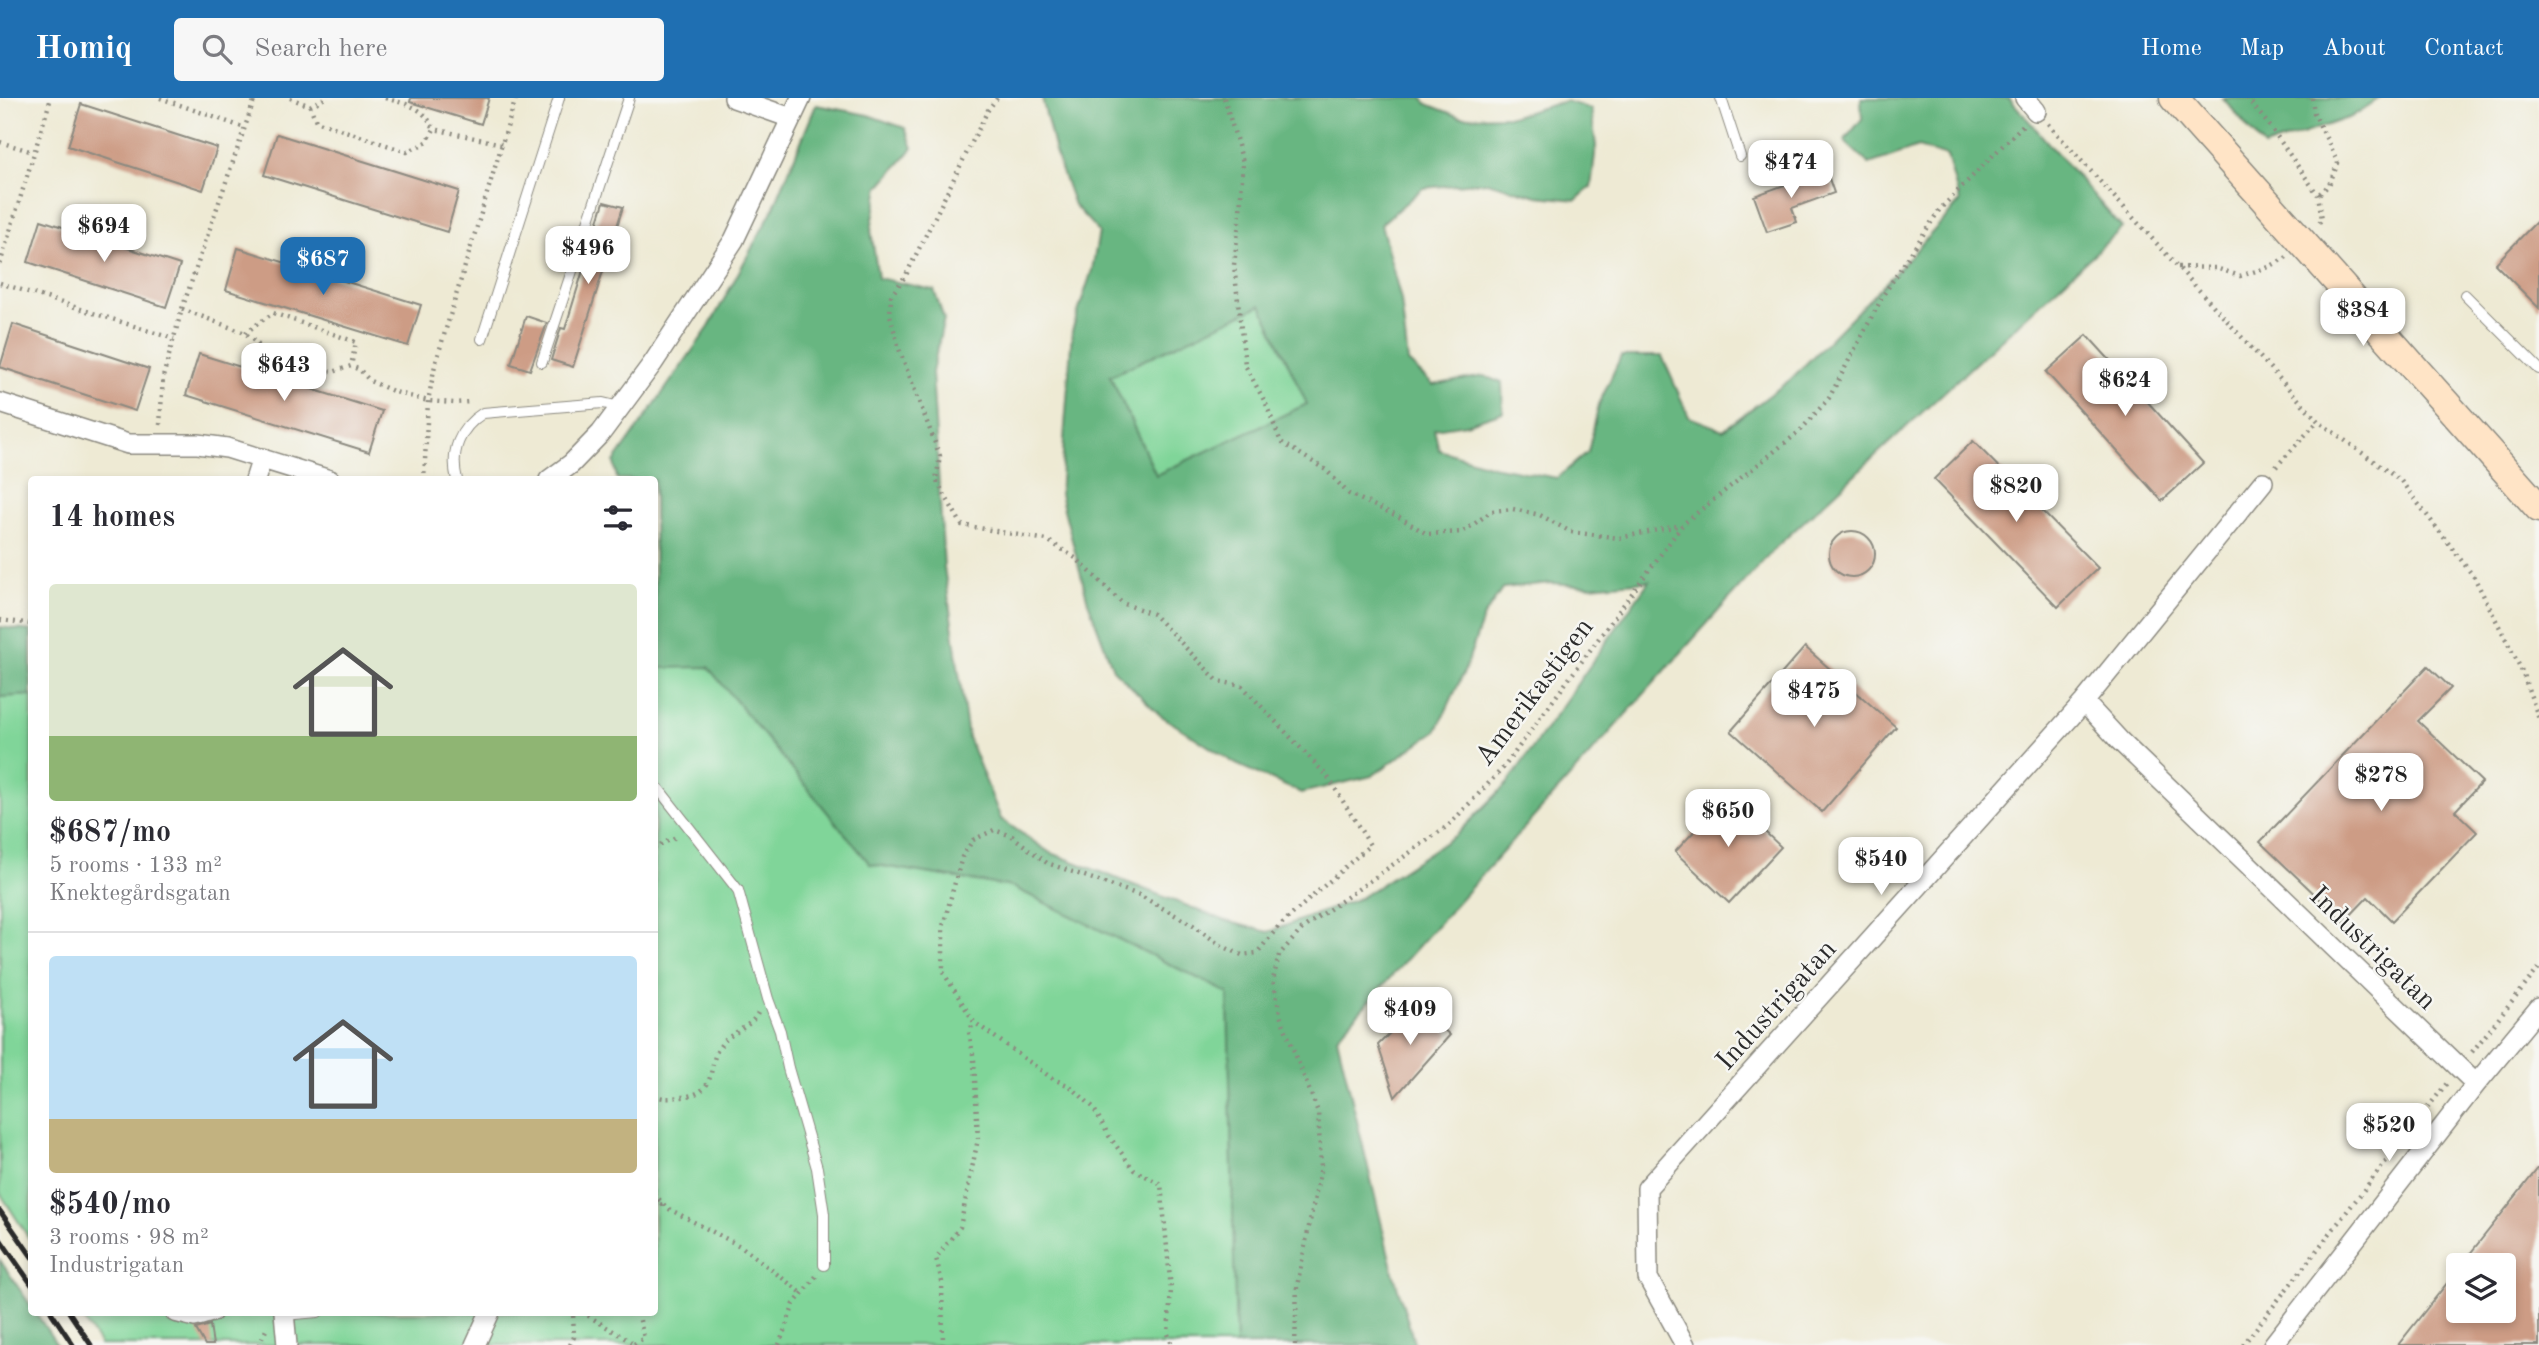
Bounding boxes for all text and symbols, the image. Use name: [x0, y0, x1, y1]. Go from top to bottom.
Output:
search box: [174, 18, 664, 81]
icon: search: [198, 30, 236, 68]
text: Homiq: [35, 33, 132, 66]
text: Search here: [254, 36, 387, 62]
text: Home: [2141, 37, 2202, 61]
text: Map: [2240, 37, 2284, 61]
text: About: [2322, 37, 2386, 61]
text: Contact: [2424, 37, 2504, 61]
pin: $474: [1750, 140, 1832, 200]
text: $474: [1764, 151, 1818, 174]
pin: $694: [63, 204, 145, 264]
text: $694: [77, 215, 131, 238]
pin: $496: [547, 226, 629, 286]
text: $496: [561, 237, 615, 260]
pin: $687: [282, 238, 364, 297]
text: $687: [296, 248, 350, 271]
pin: $384: [2322, 288, 2404, 348]
text: $384: [2336, 299, 2390, 322]
pin: $643: [243, 344, 325, 403]
text: $643: [257, 354, 311, 377]
pin: $624: [2084, 358, 2166, 418]
text: $624: [2098, 369, 2152, 392]
pin: $820: [1975, 464, 2057, 524]
text: $820: [1989, 475, 2043, 498]
icon: filters: [599, 499, 637, 537]
text: 14 homes: [49, 503, 175, 533]
street label: Amerikastigen: [1471, 614, 1600, 772]
icon: home: [280, 629, 406, 755]
pin: $475: [1773, 670, 1855, 729]
text: $475: [1787, 680, 1841, 703]
pin: $278: [2340, 754, 2422, 813]
text: $278: [2354, 764, 2408, 787]
pin: $650: [1687, 790, 1769, 849]
text: $650: [1701, 800, 1755, 823]
text: $687/mo: [49, 818, 171, 848]
pin: $540: [1840, 838, 1922, 897]
text: $540: [1854, 848, 1908, 871]
text: 5 rooms · 133 m²: [49, 854, 222, 877]
text: Knektegårdsgatan: [49, 882, 231, 905]
street label: Industrigatan: [2303, 882, 2441, 1016]
street label: Industrigatan: [1712, 936, 1843, 1076]
pin: $409: [1369, 988, 1451, 1047]
text: $409: [1383, 998, 1437, 1021]
icon: home: [280, 1001, 406, 1127]
pin: $520: [2348, 1104, 2430, 1163]
text: $520: [2362, 1114, 2416, 1137]
text: $540/mo: [49, 1190, 171, 1220]
text: 3 rooms · 98 m²: [49, 1226, 209, 1249]
map controls: [2446, 1253, 2516, 1323]
button: layers: [2446, 1253, 2516, 1323]
text: Industrigatan: [49, 1254, 184, 1277]

